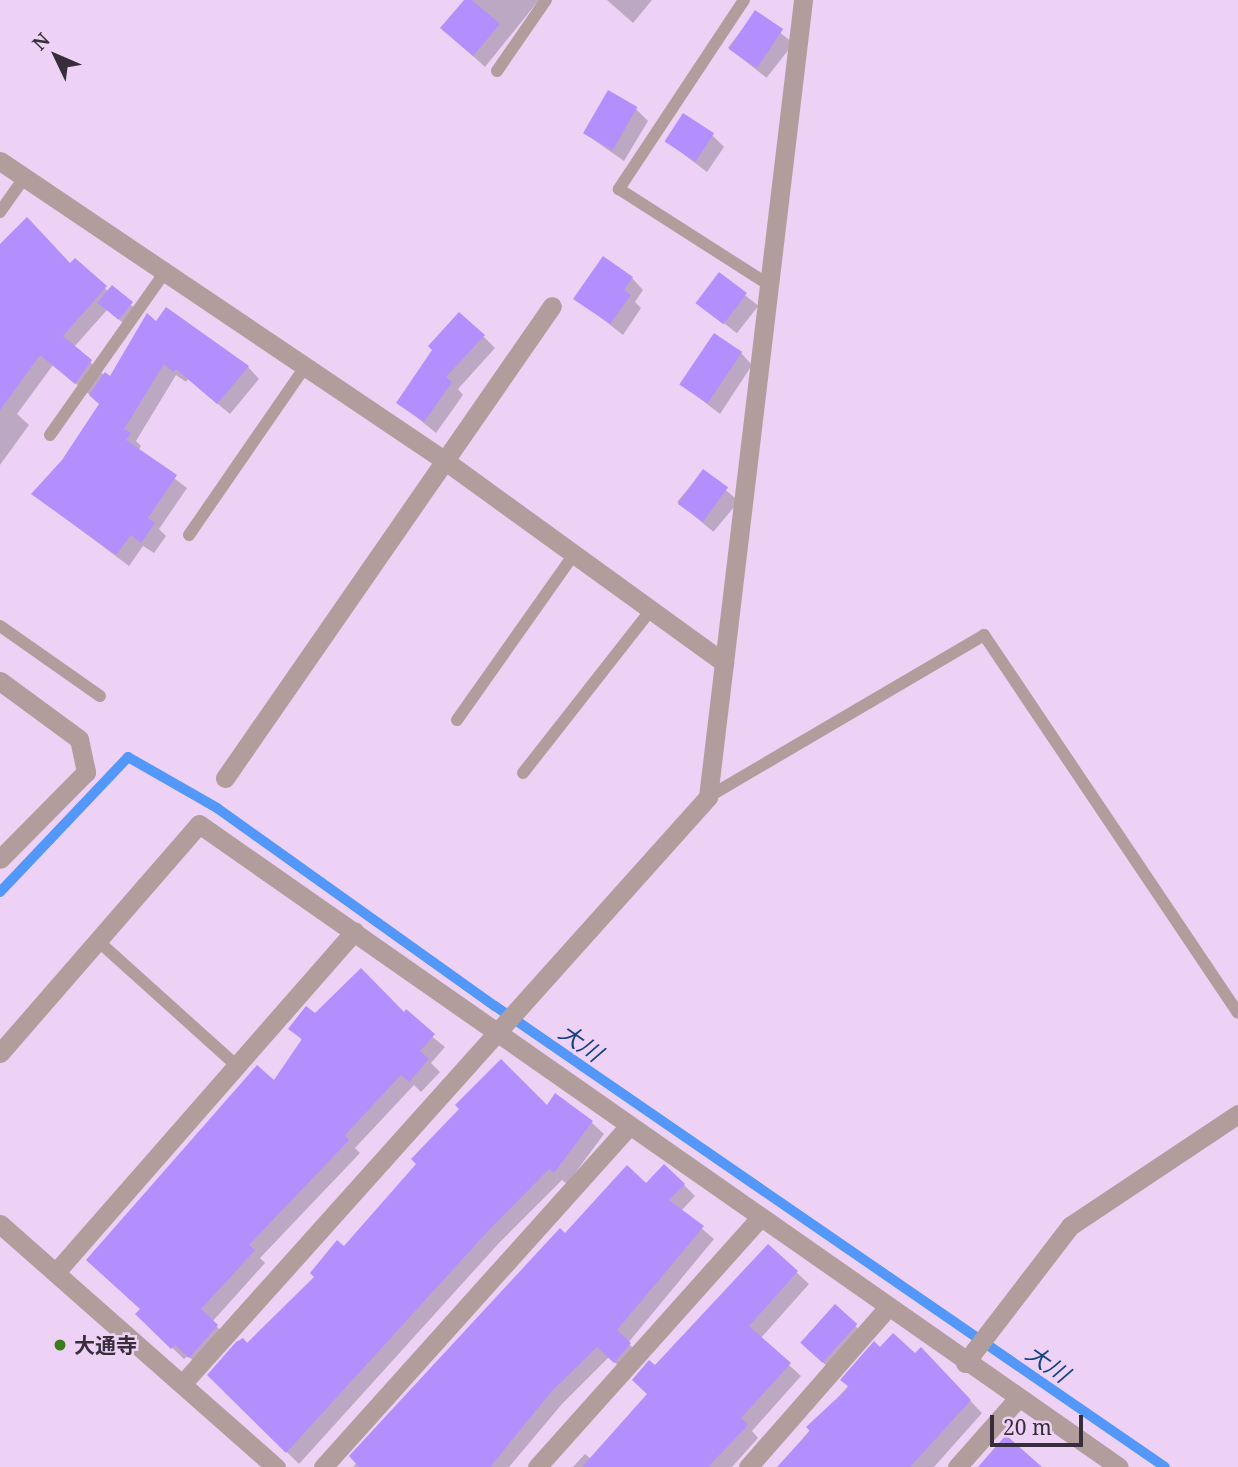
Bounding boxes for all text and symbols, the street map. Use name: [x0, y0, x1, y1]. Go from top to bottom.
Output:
north arrow: [21, 21, 91, 91]
text: N: [26, 27, 55, 56]
water label: 大川: [554, 1018, 608, 1066]
place label: 大通寺: [74, 1332, 137, 1358]
marker: 大通寺: [52, 1337, 68, 1353]
water label: 大川: [1021, 1339, 1075, 1387]
scale bar: [993, 1400, 1086, 1444]
text: 20 m: [1003, 1413, 1052, 1441]

